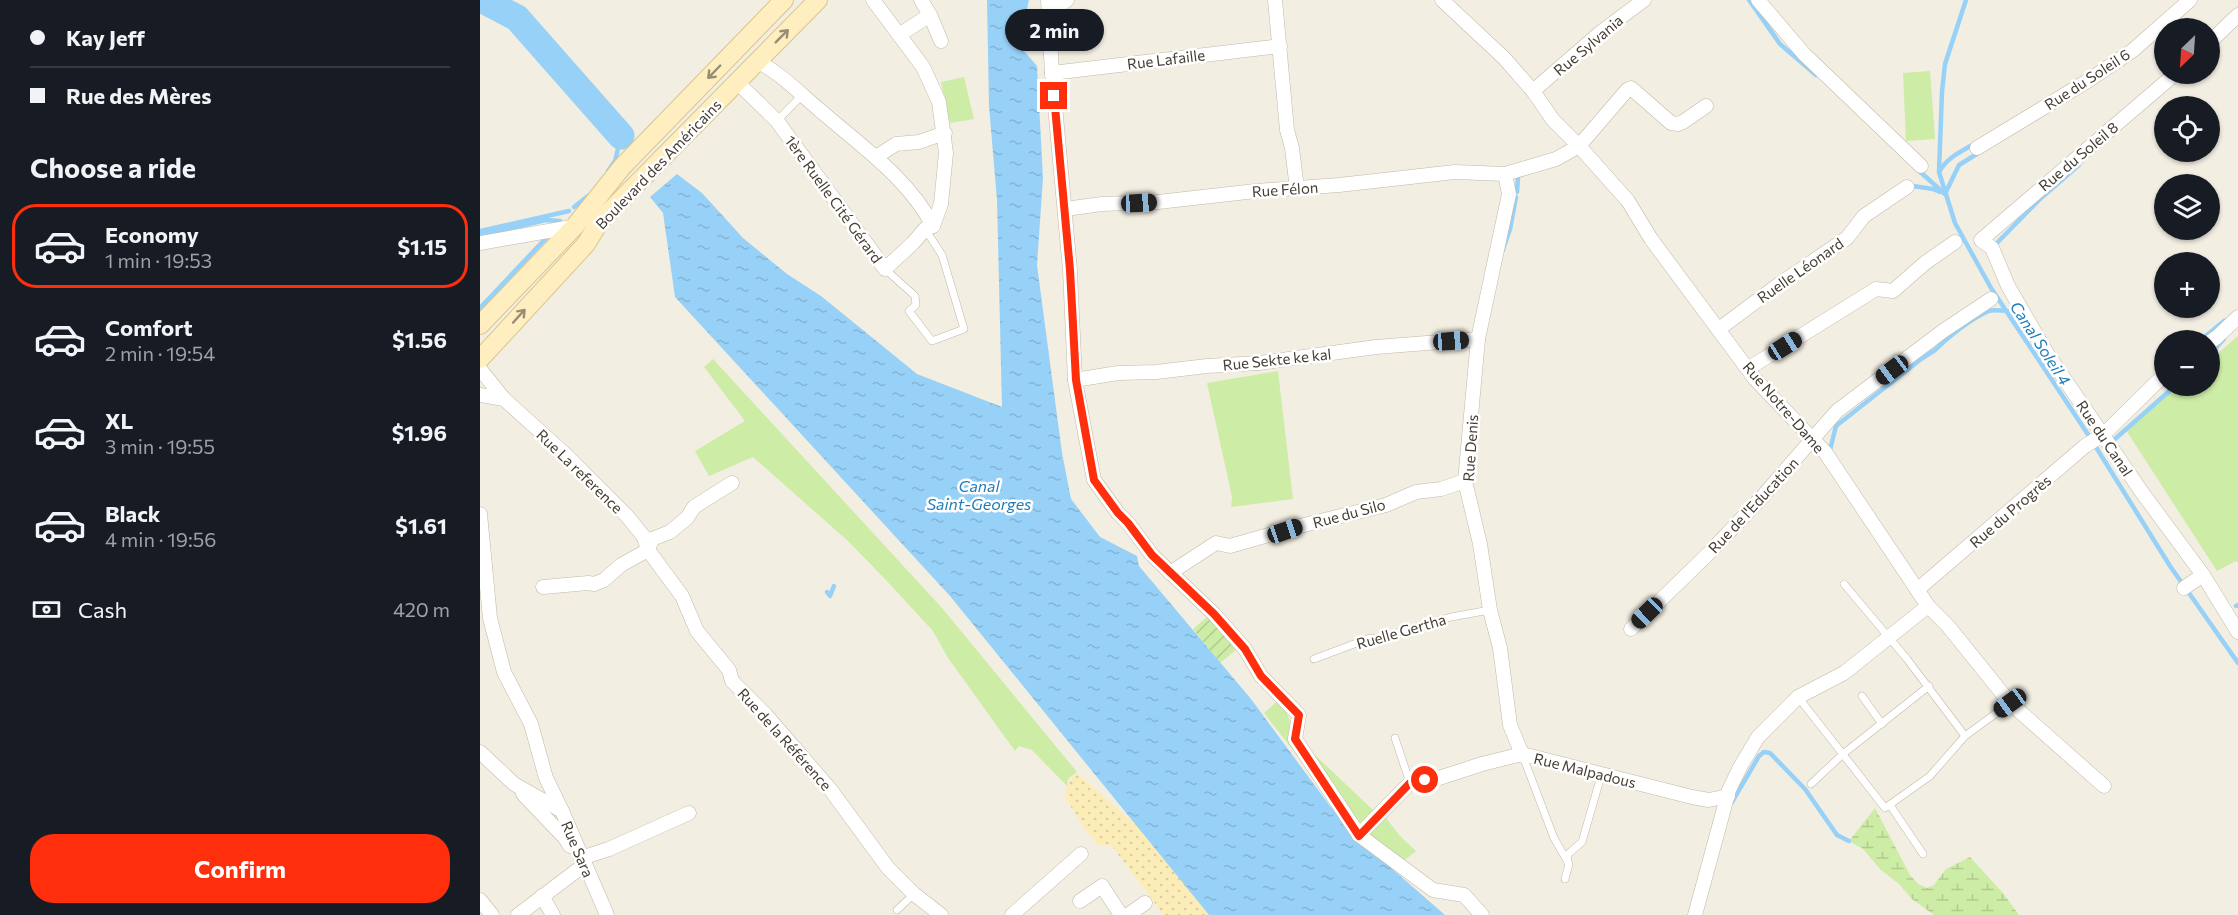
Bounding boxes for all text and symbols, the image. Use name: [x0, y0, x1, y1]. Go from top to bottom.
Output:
callout: 2 min: [1004, 9, 1104, 51]
street label: Rue Sylvania: [1550, 11, 1626, 79]
text: 2 min: [1030, 18, 1079, 42]
north arrow: [2154, 18, 2220, 84]
map controls: [2154, 18, 2220, 396]
text: Kay Jeff: [66, 24, 145, 51]
one-way arrow: [774, 29, 789, 44]
street label: Rue Lafaille: [1126, 45, 1206, 73]
street label: Rue du Soleil 6: [2041, 45, 2133, 113]
one-way arrow: [706, 65, 721, 80]
text: Rue des Mères: [66, 82, 211, 109]
route end: [1040, 82, 1067, 109]
street label: Boulevard des Américains: [591, 95, 725, 233]
button: locate: [2154, 96, 2220, 162]
street label: Rue du Soleil 8: [2035, 118, 2121, 194]
street label: 1ère Ruelle Cité Gérard: [782, 132, 886, 266]
text: Choose a ride: [30, 151, 196, 184]
button: layers: [2154, 174, 2220, 240]
street label: Rue Félon: [1251, 178, 1319, 200]
car: [1121, 193, 1157, 213]
icon: car: [33, 219, 87, 273]
text: Economy: [105, 221, 199, 248]
text: $1.15: [397, 233, 447, 260]
street label: Ruelle Léonard: [1753, 234, 1847, 306]
text: 1 min · 19:53: [105, 248, 212, 272]
button: +: [2154, 252, 2220, 318]
water label: Canal Soleil 4: [2007, 297, 2075, 389]
one-way arrow: [512, 308, 526, 323]
icon: car: [33, 312, 87, 366]
text: Comfort: [105, 314, 193, 341]
text: $1.56: [392, 326, 447, 353]
car: [1765, 329, 1805, 363]
button: −: [2154, 330, 2220, 396]
car: [1432, 331, 1470, 351]
text: 2 min · 19:54: [105, 341, 215, 365]
street label: Rue Sekte ke kal: [1222, 344, 1332, 374]
car: [1872, 352, 1912, 388]
street label: Rue Notre-Dame: [1739, 358, 1829, 456]
street label: Rue du Canal: [2073, 397, 2137, 479]
icon: car: [33, 405, 87, 459]
text: XL: [105, 407, 133, 434]
street label: Rue Denis: [1459, 414, 1481, 482]
text: $1.96: [392, 419, 447, 446]
street label: Rue La reference: [533, 425, 627, 517]
text: 3 min · 19:55: [105, 434, 215, 458]
street label: Rue de l'Education: [1704, 453, 1802, 557]
street label: Rue du Progrès: [1966, 471, 2054, 551]
water label: Canal Saint-Georges: [927, 476, 1031, 513]
street label: Rue du Silo: [1311, 495, 1387, 531]
icon: car: [33, 498, 87, 552]
text: Black: [105, 500, 160, 527]
text: $1.61: [395, 512, 447, 539]
car: [1265, 517, 1305, 545]
text: 4 min · 19:56: [105, 527, 216, 551]
icon: cash: [30, 593, 63, 626]
car: [1628, 594, 1666, 632]
text: Cash: [78, 596, 127, 623]
text: 420 m: [393, 597, 450, 621]
street label: Ruelle Gertha: [1354, 610, 1448, 652]
street label: Rue de la Référence: [734, 684, 836, 794]
car: [1990, 685, 2030, 721]
street label: Rue Malpadous: [1532, 749, 1638, 791]
route start: [1411, 766, 1438, 793]
street label: Rue Sara: [558, 818, 598, 880]
button: Confirm: [30, 834, 450, 903]

